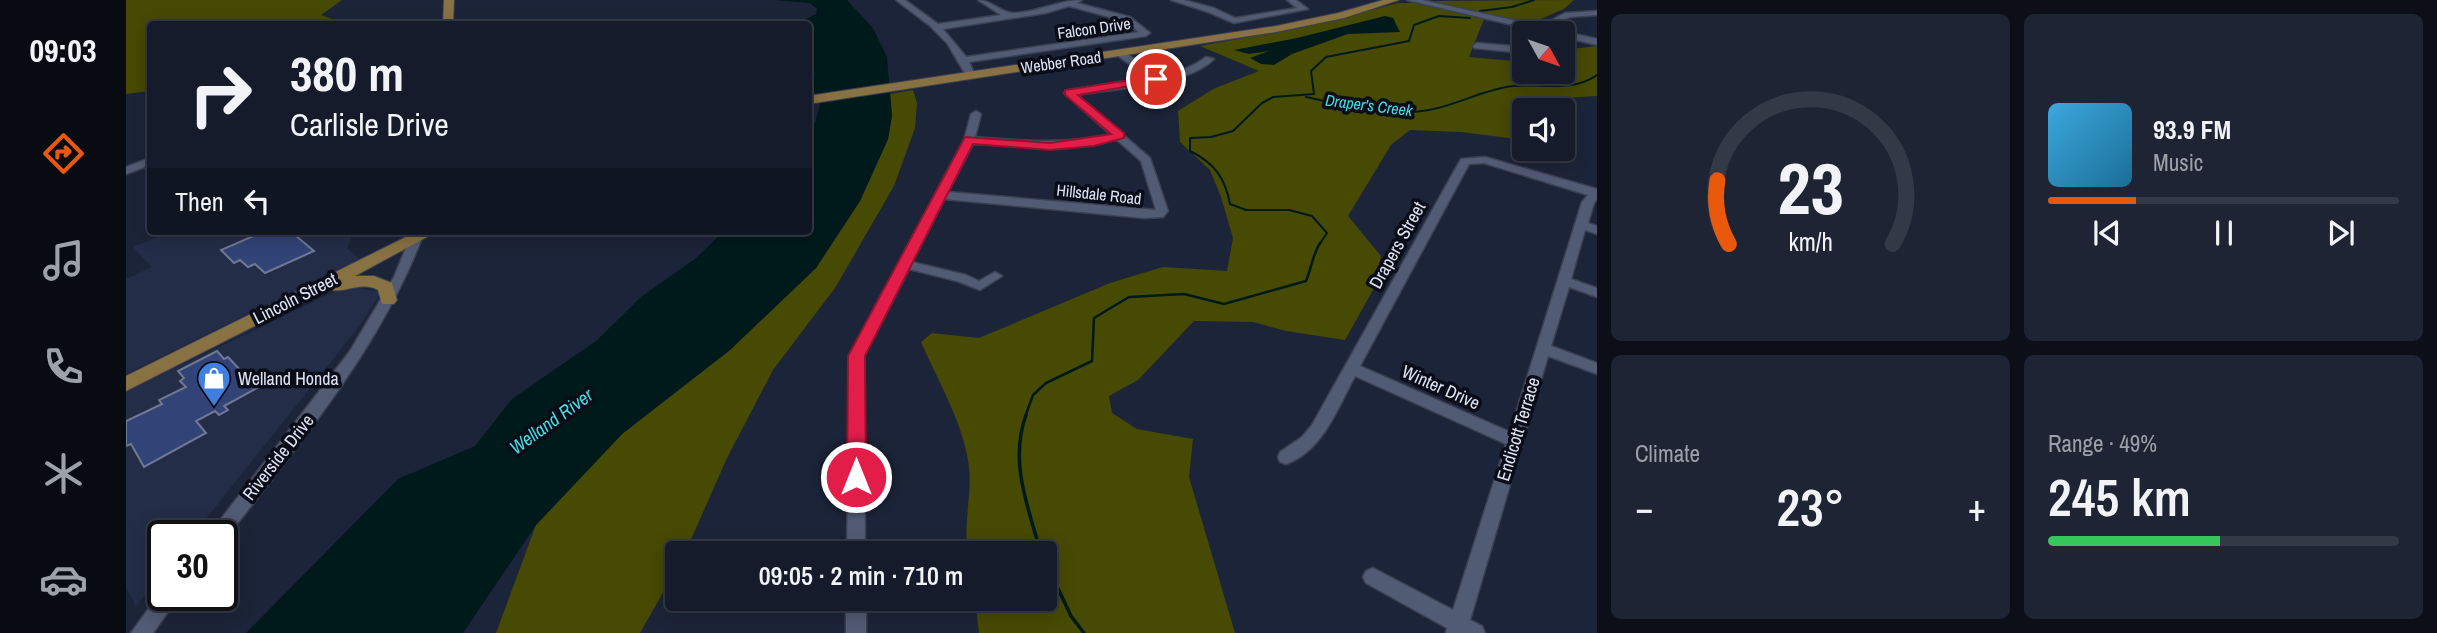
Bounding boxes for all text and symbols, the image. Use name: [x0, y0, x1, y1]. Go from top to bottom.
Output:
street label: Falcon Drive: [1056, 12, 1132, 44]
north arrow: [1512, 21, 1575, 84]
map controls: [1512, 21, 1575, 161]
text: 09:03: [29, 29, 97, 72]
text: 380 m: [290, 40, 404, 106]
street label: Webber Road: [1019, 45, 1103, 79]
icon: right: [175, 49, 266, 140]
pin: [1126, 49, 1186, 109]
icon: arrive: [1137, 60, 1175, 98]
water label: Draper's Creek: [1324, 89, 1414, 121]
button: sound: [1512, 98, 1575, 161]
text: Carlisle Drive: [290, 103, 449, 146]
text: 93.9 FM: [2153, 112, 2231, 147]
icon: directions: [39, 129, 88, 178]
text: 23: [1777, 139, 1844, 237]
text: Music: [2153, 147, 2203, 178]
street label: Hillsdale Road: [1055, 179, 1143, 209]
icon: left: [238, 182, 276, 220]
text: Then: [175, 184, 224, 219]
street label: Drapers Street: [1363, 197, 1431, 293]
icon: previous: [2088, 214, 2126, 252]
icon: pause: [2205, 214, 2243, 252]
icon: next: [2322, 214, 2360, 252]
text: km/h: [1788, 225, 1833, 259]
icon: music: [39, 236, 88, 285]
street label: Lincoln Street: [249, 266, 341, 330]
icon: phone: [39, 342, 88, 391]
shop icon: Welland Honda: [195, 359, 233, 408]
street label: Winter Drive: [1398, 359, 1484, 415]
place label: Welland Honda: [238, 366, 339, 391]
street label: Endicott Terrace: [1490, 374, 1546, 484]
water label: Welland River: [504, 381, 599, 460]
street label: Riverside Drive: [237, 409, 319, 505]
text: Range · 49%: [2048, 428, 2157, 459]
text: Climate: [1635, 438, 1700, 469]
position arrow: [819, 440, 893, 514]
icon: climate: [39, 449, 88, 498]
text: 245 km: [2048, 462, 2191, 532]
text: 23°: [1776, 472, 1845, 542]
text: −: [1635, 482, 1653, 533]
text: +: [1968, 482, 1986, 533]
speed limit sign: 30: [147, 520, 238, 611]
icon: car: [39, 555, 88, 604]
text: 09:05 · 2 min · 710 m: [759, 558, 963, 593]

